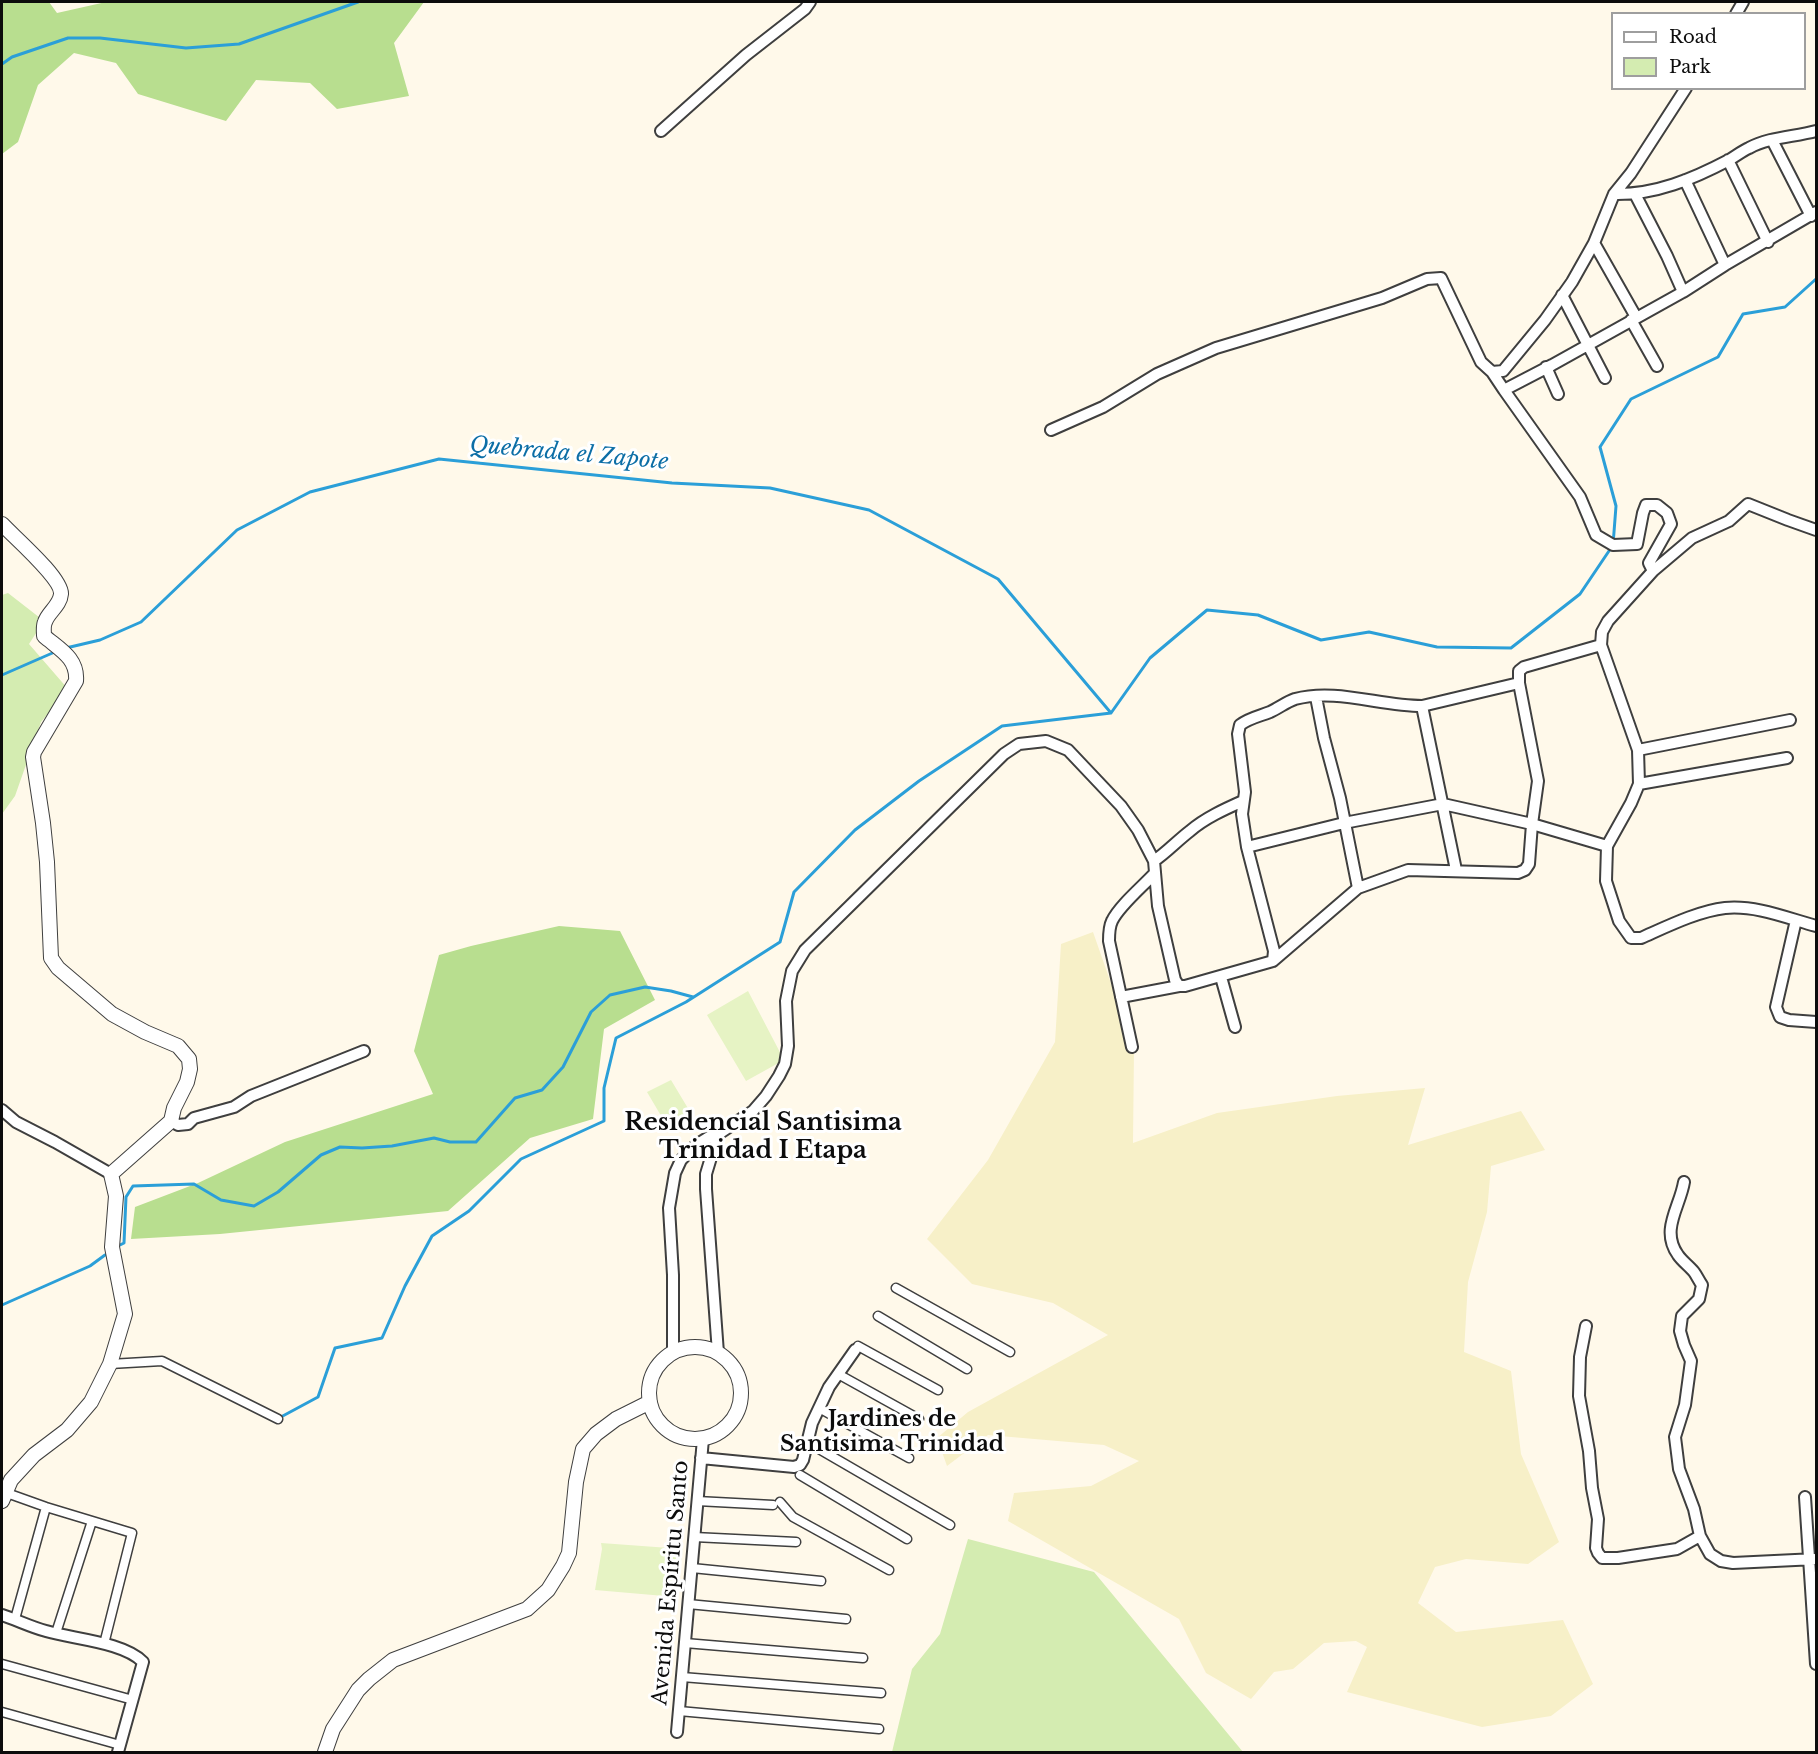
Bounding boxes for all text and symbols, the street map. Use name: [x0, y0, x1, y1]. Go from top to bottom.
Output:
legend: [1611, 12, 1806, 90]
text: Road: [1669, 26, 1717, 48]
text: Park: [1669, 56, 1711, 78]
water label: Quebrada el Zapote: [469, 432, 669, 476]
district label: Residencial Santisima Trinidad I Etapa: [624, 1109, 902, 1165]
district label: Jardines de Santisima Trinidad: [780, 1407, 1004, 1458]
street label: Avenida Espíritu Santo: [648, 1460, 694, 1706]

